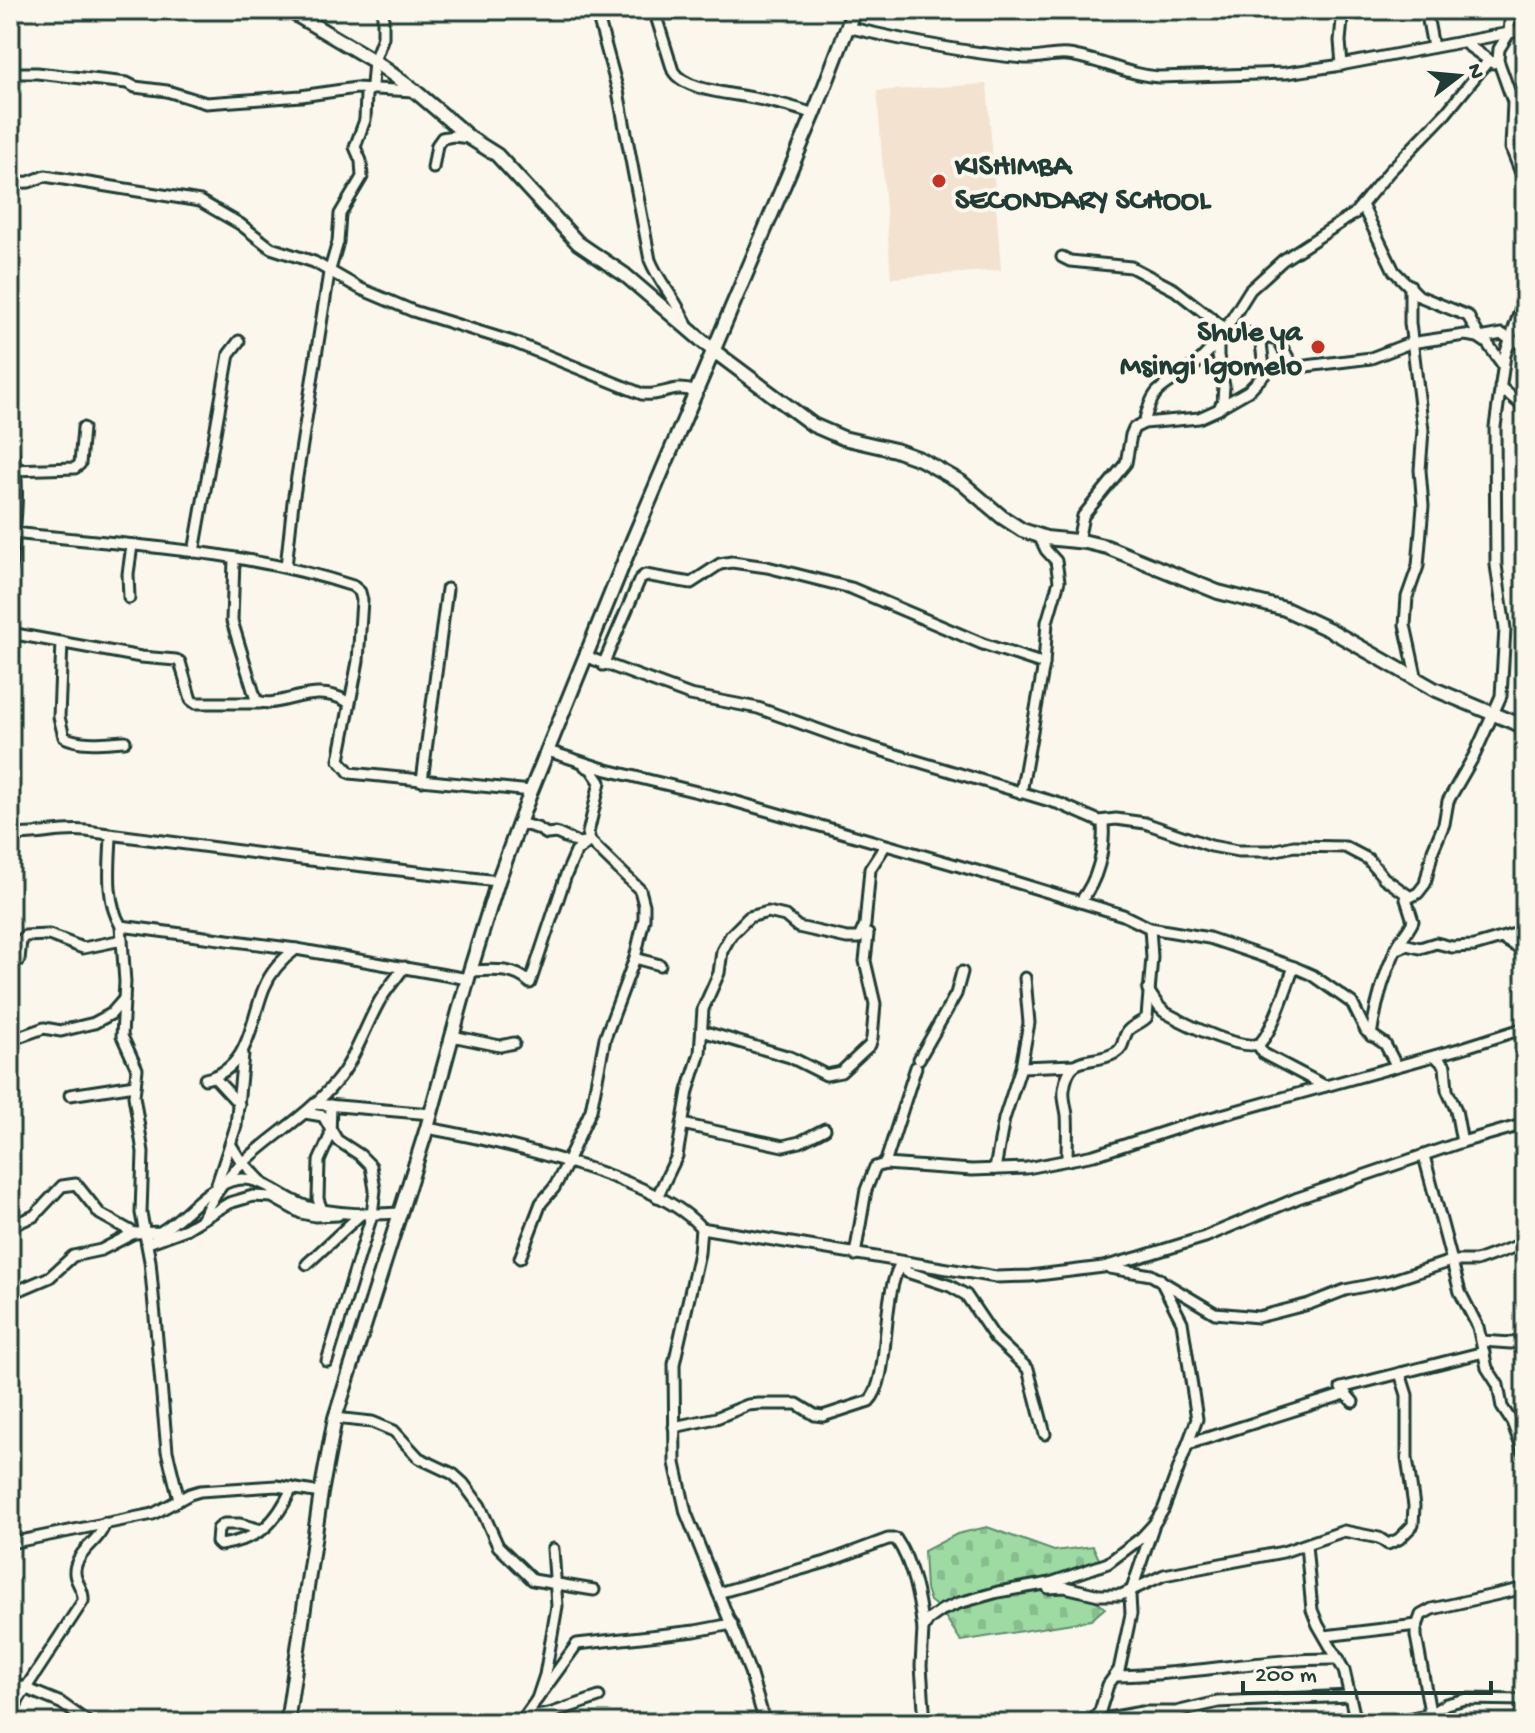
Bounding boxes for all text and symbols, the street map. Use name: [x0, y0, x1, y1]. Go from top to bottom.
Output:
north arrow: [1419, 36, 1499, 116]
text: N: [1460, 61, 1489, 82]
place label: KISHIMBA SECONDARY SCHOOL: [954, 151, 1212, 220]
marker: KISHIMBA SECONDARY SCHOOL: [930, 172, 948, 190]
place label: Shule ya Msingi Igomelo: [1120, 317, 1303, 386]
marker: Shule ya Msingi Igomelo: [1309, 338, 1327, 356]
scale bar: [1243, 1645, 1491, 1695]
text: 200 m: [1255, 1662, 1317, 1691]

